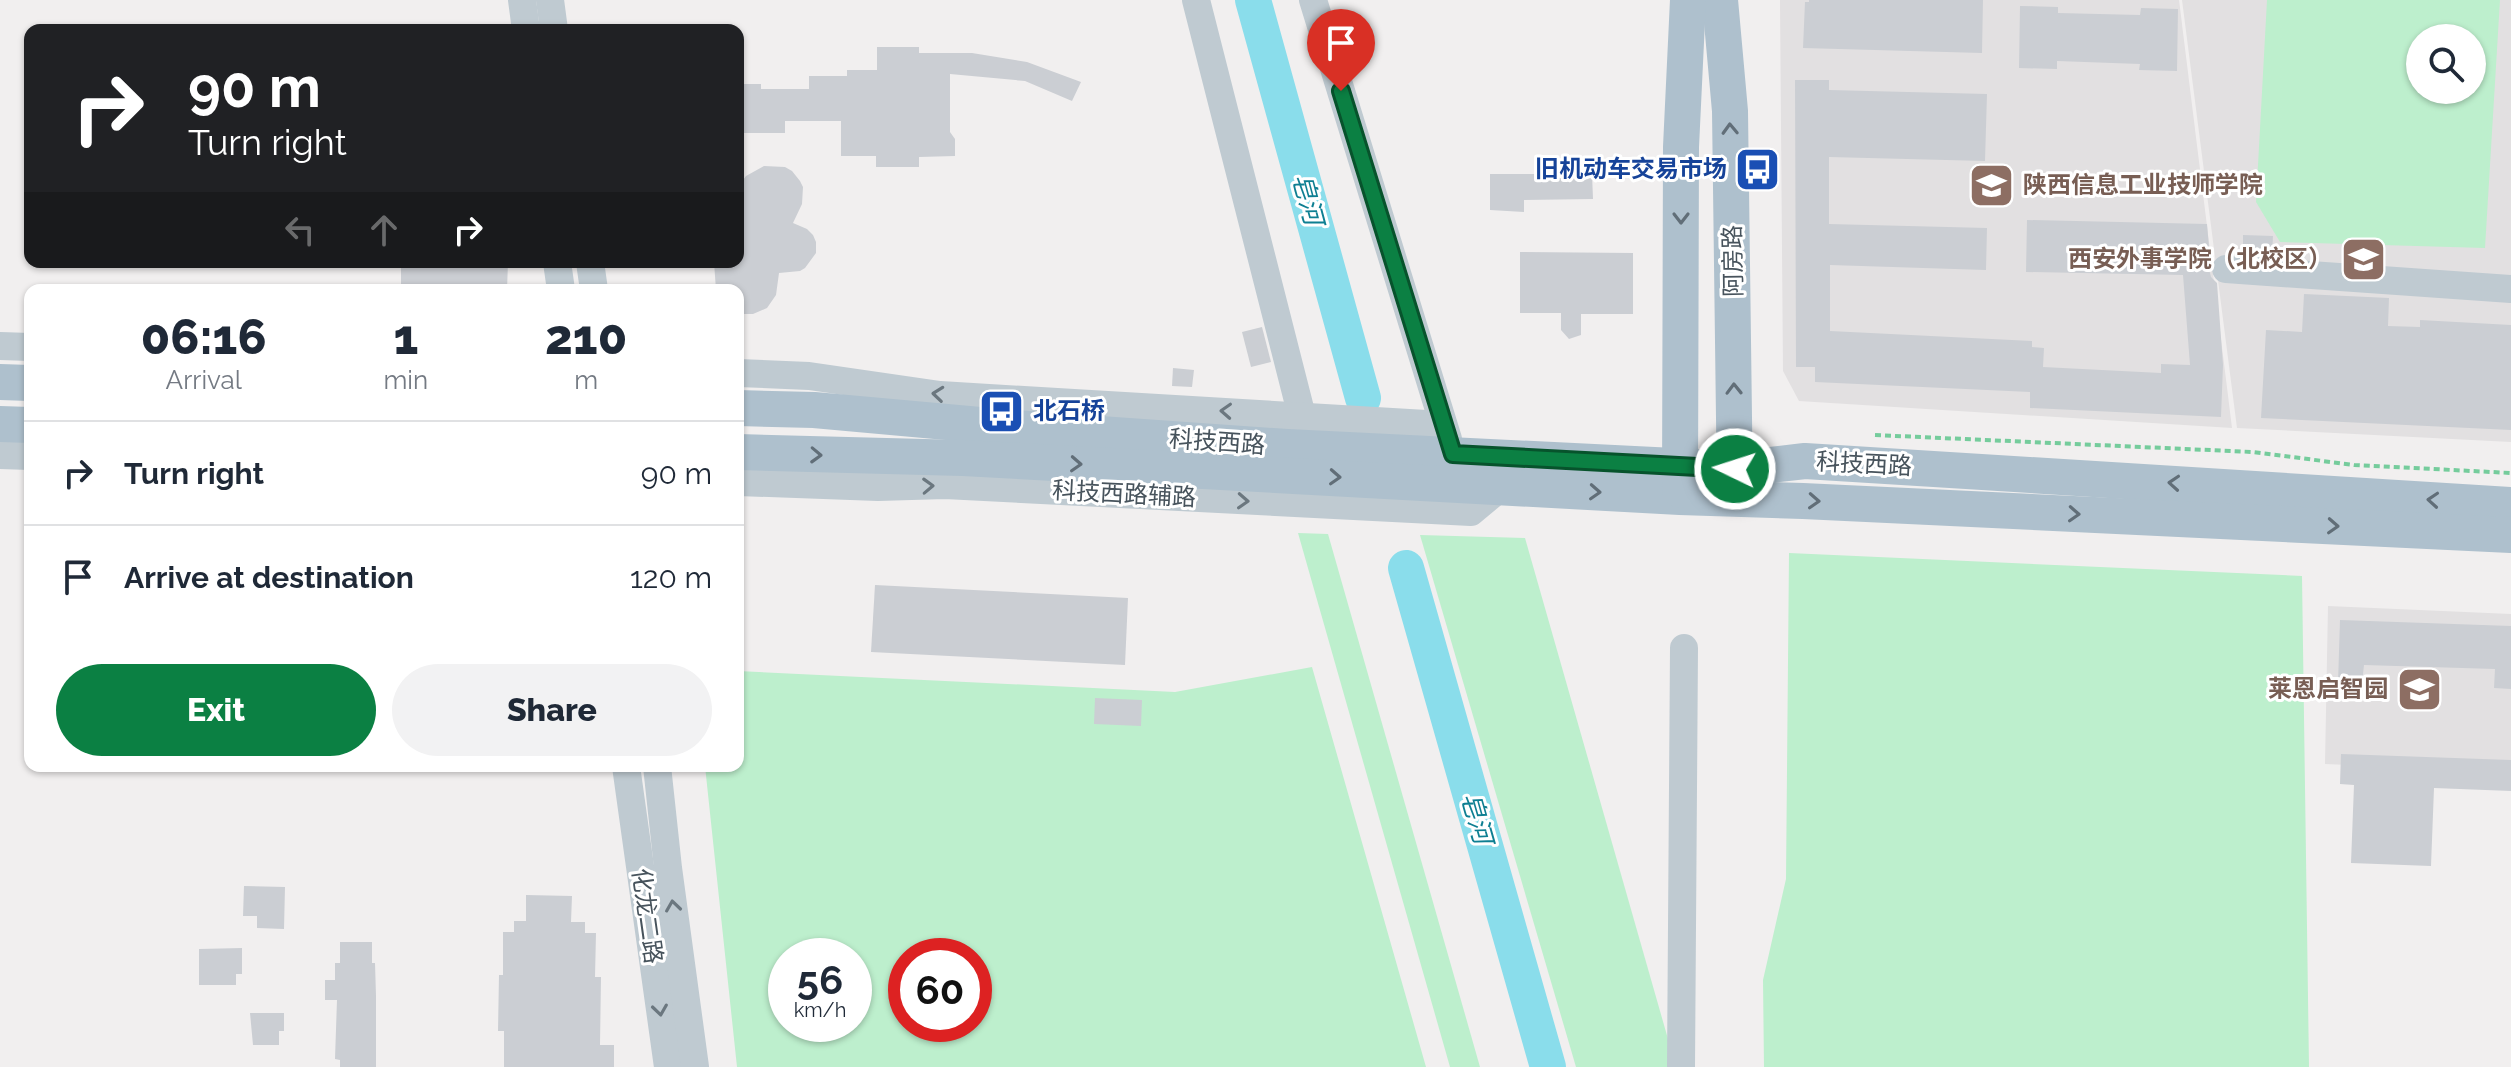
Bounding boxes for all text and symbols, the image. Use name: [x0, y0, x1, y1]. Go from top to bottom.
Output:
pin: [1307, 9, 1375, 91]
icon: arrive: [1319, 21, 1363, 65]
map controls: [2406, 24, 2486, 104]
button: search: [2406, 24, 2486, 104]
text: 90 m: [188, 54, 321, 120]
icon: right: [56, 56, 160, 160]
text: Turn right: [188, 121, 347, 163]
one-way arrow: [1722, 122, 1739, 135]
bus stop icon: 旧机动车交易市场: [1734, 145, 1782, 193]
place label: 旧机动车交易市场: [1535, 154, 1727, 183]
school or university icon: 陕西信息工业技师学院: [1968, 161, 2016, 209]
water label: 皂河: [1287, 170, 1331, 233]
place label: 陕西信息工业技师学院: [2023, 170, 2263, 199]
icon: left: [278, 208, 322, 252]
icon: ahead: [362, 208, 406, 252]
icon: right: [446, 208, 490, 252]
one-way arrow: [1672, 212, 1690, 225]
street label: 阿房路: [1717, 225, 1748, 297]
school or university icon: 西安外事学院（北校区）: [2339, 235, 2387, 283]
place label: 西安外事学院（北校区）: [2068, 244, 2332, 273]
text: 06:16: [141, 309, 267, 365]
text: 1: [393, 309, 418, 365]
text: 210: [545, 309, 627, 365]
text: Arrival: [166, 365, 242, 395]
text: min: [383, 365, 428, 395]
text: m: [574, 365, 598, 395]
one-way arrow: [1725, 382, 1743, 395]
one-way arrow: [931, 386, 944, 403]
bus stop icon: 北石桥: [978, 387, 1026, 435]
place label: 北石桥: [1033, 396, 1105, 425]
one-way arrow: [1219, 403, 1232, 420]
street label: 科技西路: [1168, 424, 1266, 459]
position arrow: [1693, 427, 1777, 511]
one-way arrow: [810, 446, 823, 463]
street label: 科技西路: [1815, 447, 1913, 480]
icon: right: [56, 451, 100, 495]
one-way arrow: [1070, 455, 1083, 472]
text: Turn right: [124, 456, 264, 491]
text: 90 m: [641, 456, 712, 491]
one-way arrow: [1329, 468, 1342, 485]
street label: 科技西路辅路: [1051, 475, 1197, 512]
one-way arrow: [2167, 475, 2180, 492]
one-way arrow: [922, 477, 935, 494]
one-way arrow: [1589, 483, 1602, 500]
one-way arrow: [1237, 492, 1250, 509]
one-way arrow: [2426, 492, 2439, 509]
one-way arrow: [1808, 493, 1821, 510]
one-way arrow: [2068, 505, 2081, 522]
one-way arrow: [2327, 518, 2340, 535]
icon: arrive: [56, 555, 100, 599]
text: Arrive at destination: [124, 560, 414, 595]
text: 120 m: [630, 560, 712, 595]
button: Exit: [56, 664, 376, 756]
button: Share: [392, 664, 712, 756]
school or university icon: 莱恩启智园: [2395, 665, 2443, 713]
place label: 莱恩启智园: [2268, 674, 2388, 703]
water label: 皂河: [1455, 789, 1500, 852]
street label: 化龙二路: [626, 866, 669, 965]
one-way arrow: [665, 900, 682, 913]
speed limit sign: 60: [888, 938, 992, 1042]
text: 56: [797, 956, 843, 1003]
text: km/h: [794, 998, 846, 1022]
one-way arrow: [651, 1003, 668, 1017]

